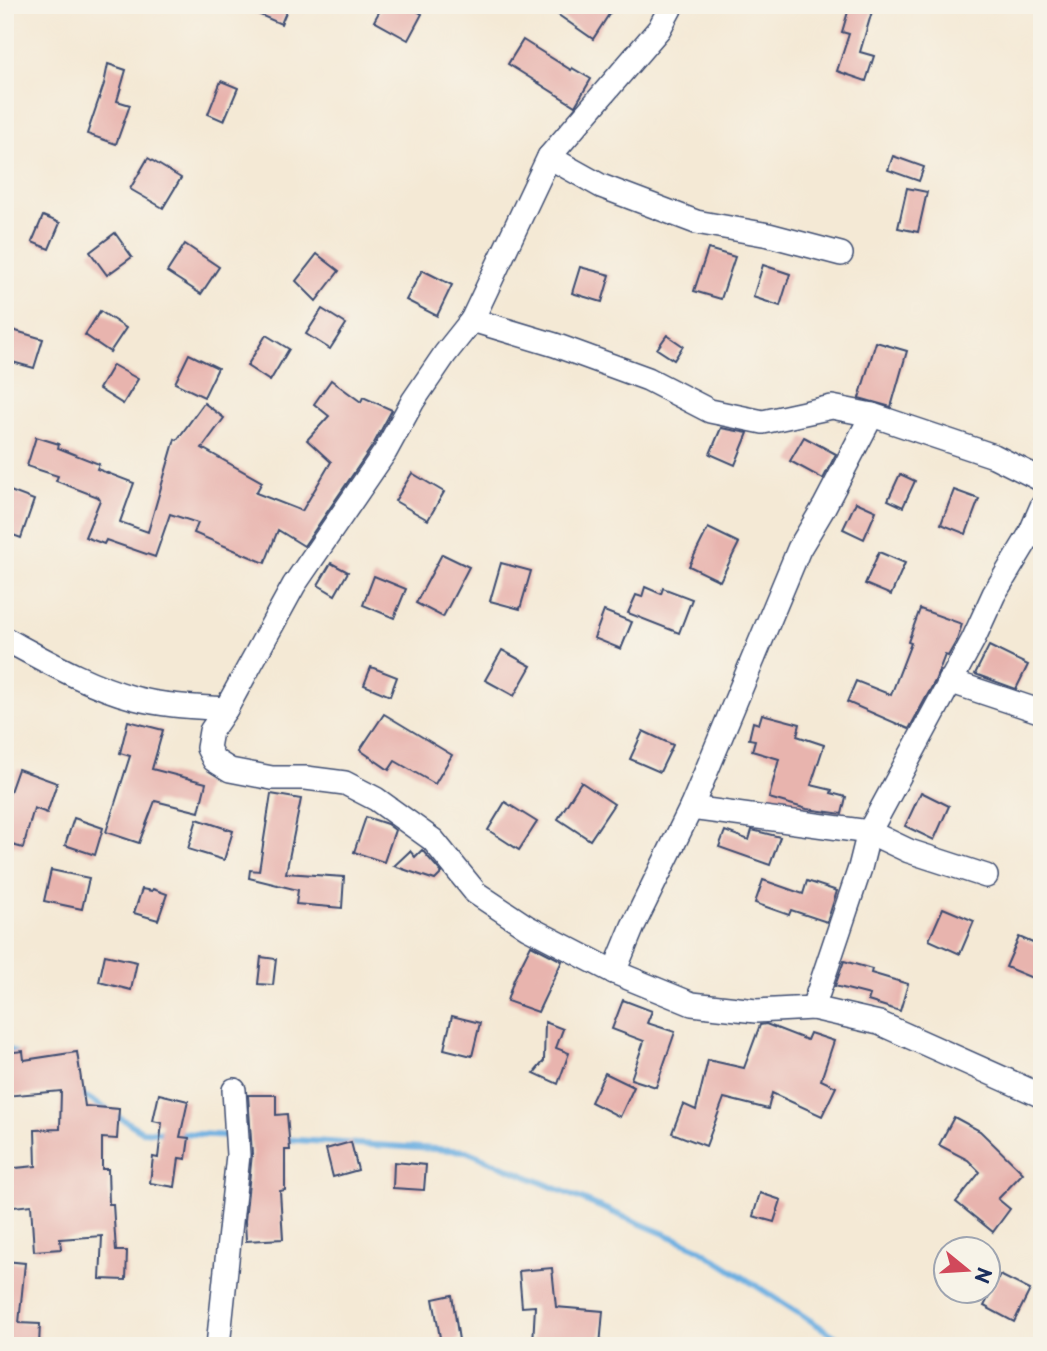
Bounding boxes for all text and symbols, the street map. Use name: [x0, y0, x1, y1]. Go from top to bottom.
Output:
north arrow: [932, 1236, 1002, 1306]
text: N: [968, 1264, 1000, 1287]

